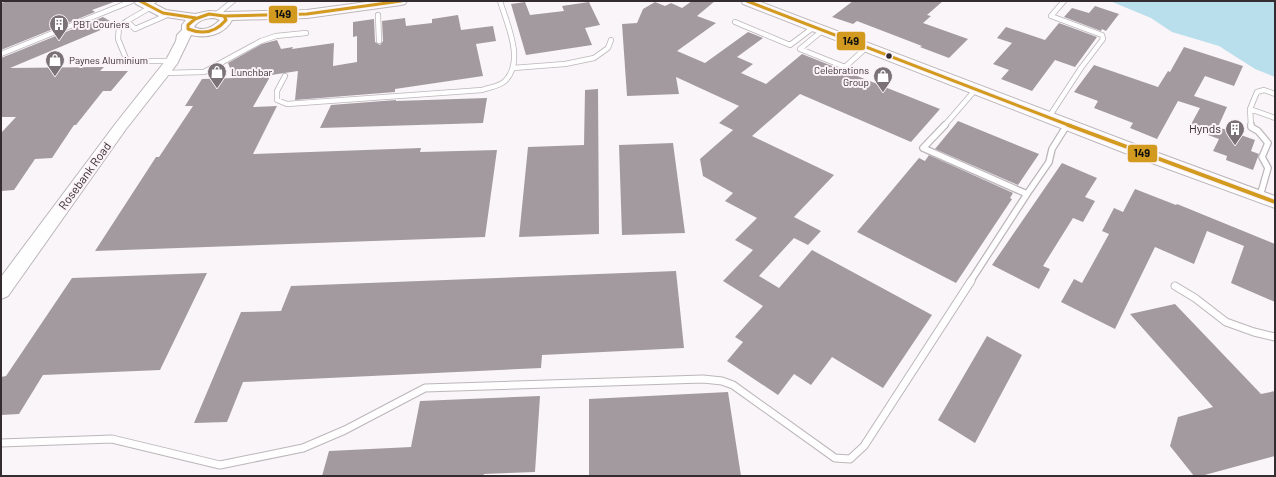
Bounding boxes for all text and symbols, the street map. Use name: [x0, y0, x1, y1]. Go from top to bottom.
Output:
line badge: 149: [268, 5, 298, 24]
text: 149: [275, 7, 291, 20]
building icon: PBT Couriers: [48, 13, 70, 41]
place label: PBT Couriers: [73, 18, 130, 30]
line badge: 149: [836, 31, 866, 51]
text: 149: [843, 34, 859, 47]
shop icon: Paynes Aluminium: [44, 49, 66, 77]
unlabelled marker: [884, 51, 894, 61]
place label: Paynes Aluminium: [69, 54, 148, 66]
shop icon: Lunchbar: [206, 61, 228, 89]
place label: Celebrations Group: [814, 64, 869, 88]
shop icon: Celebrations Group: [872, 65, 894, 93]
place label: Lunchbar: [231, 66, 273, 78]
building icon: Hynds: [1224, 118, 1246, 146]
place label: Hynds: [1189, 121, 1221, 135]
street label: Rosebank Road: [55, 139, 113, 212]
line badge: 149: [1127, 144, 1158, 163]
text: 149: [1134, 146, 1150, 159]

